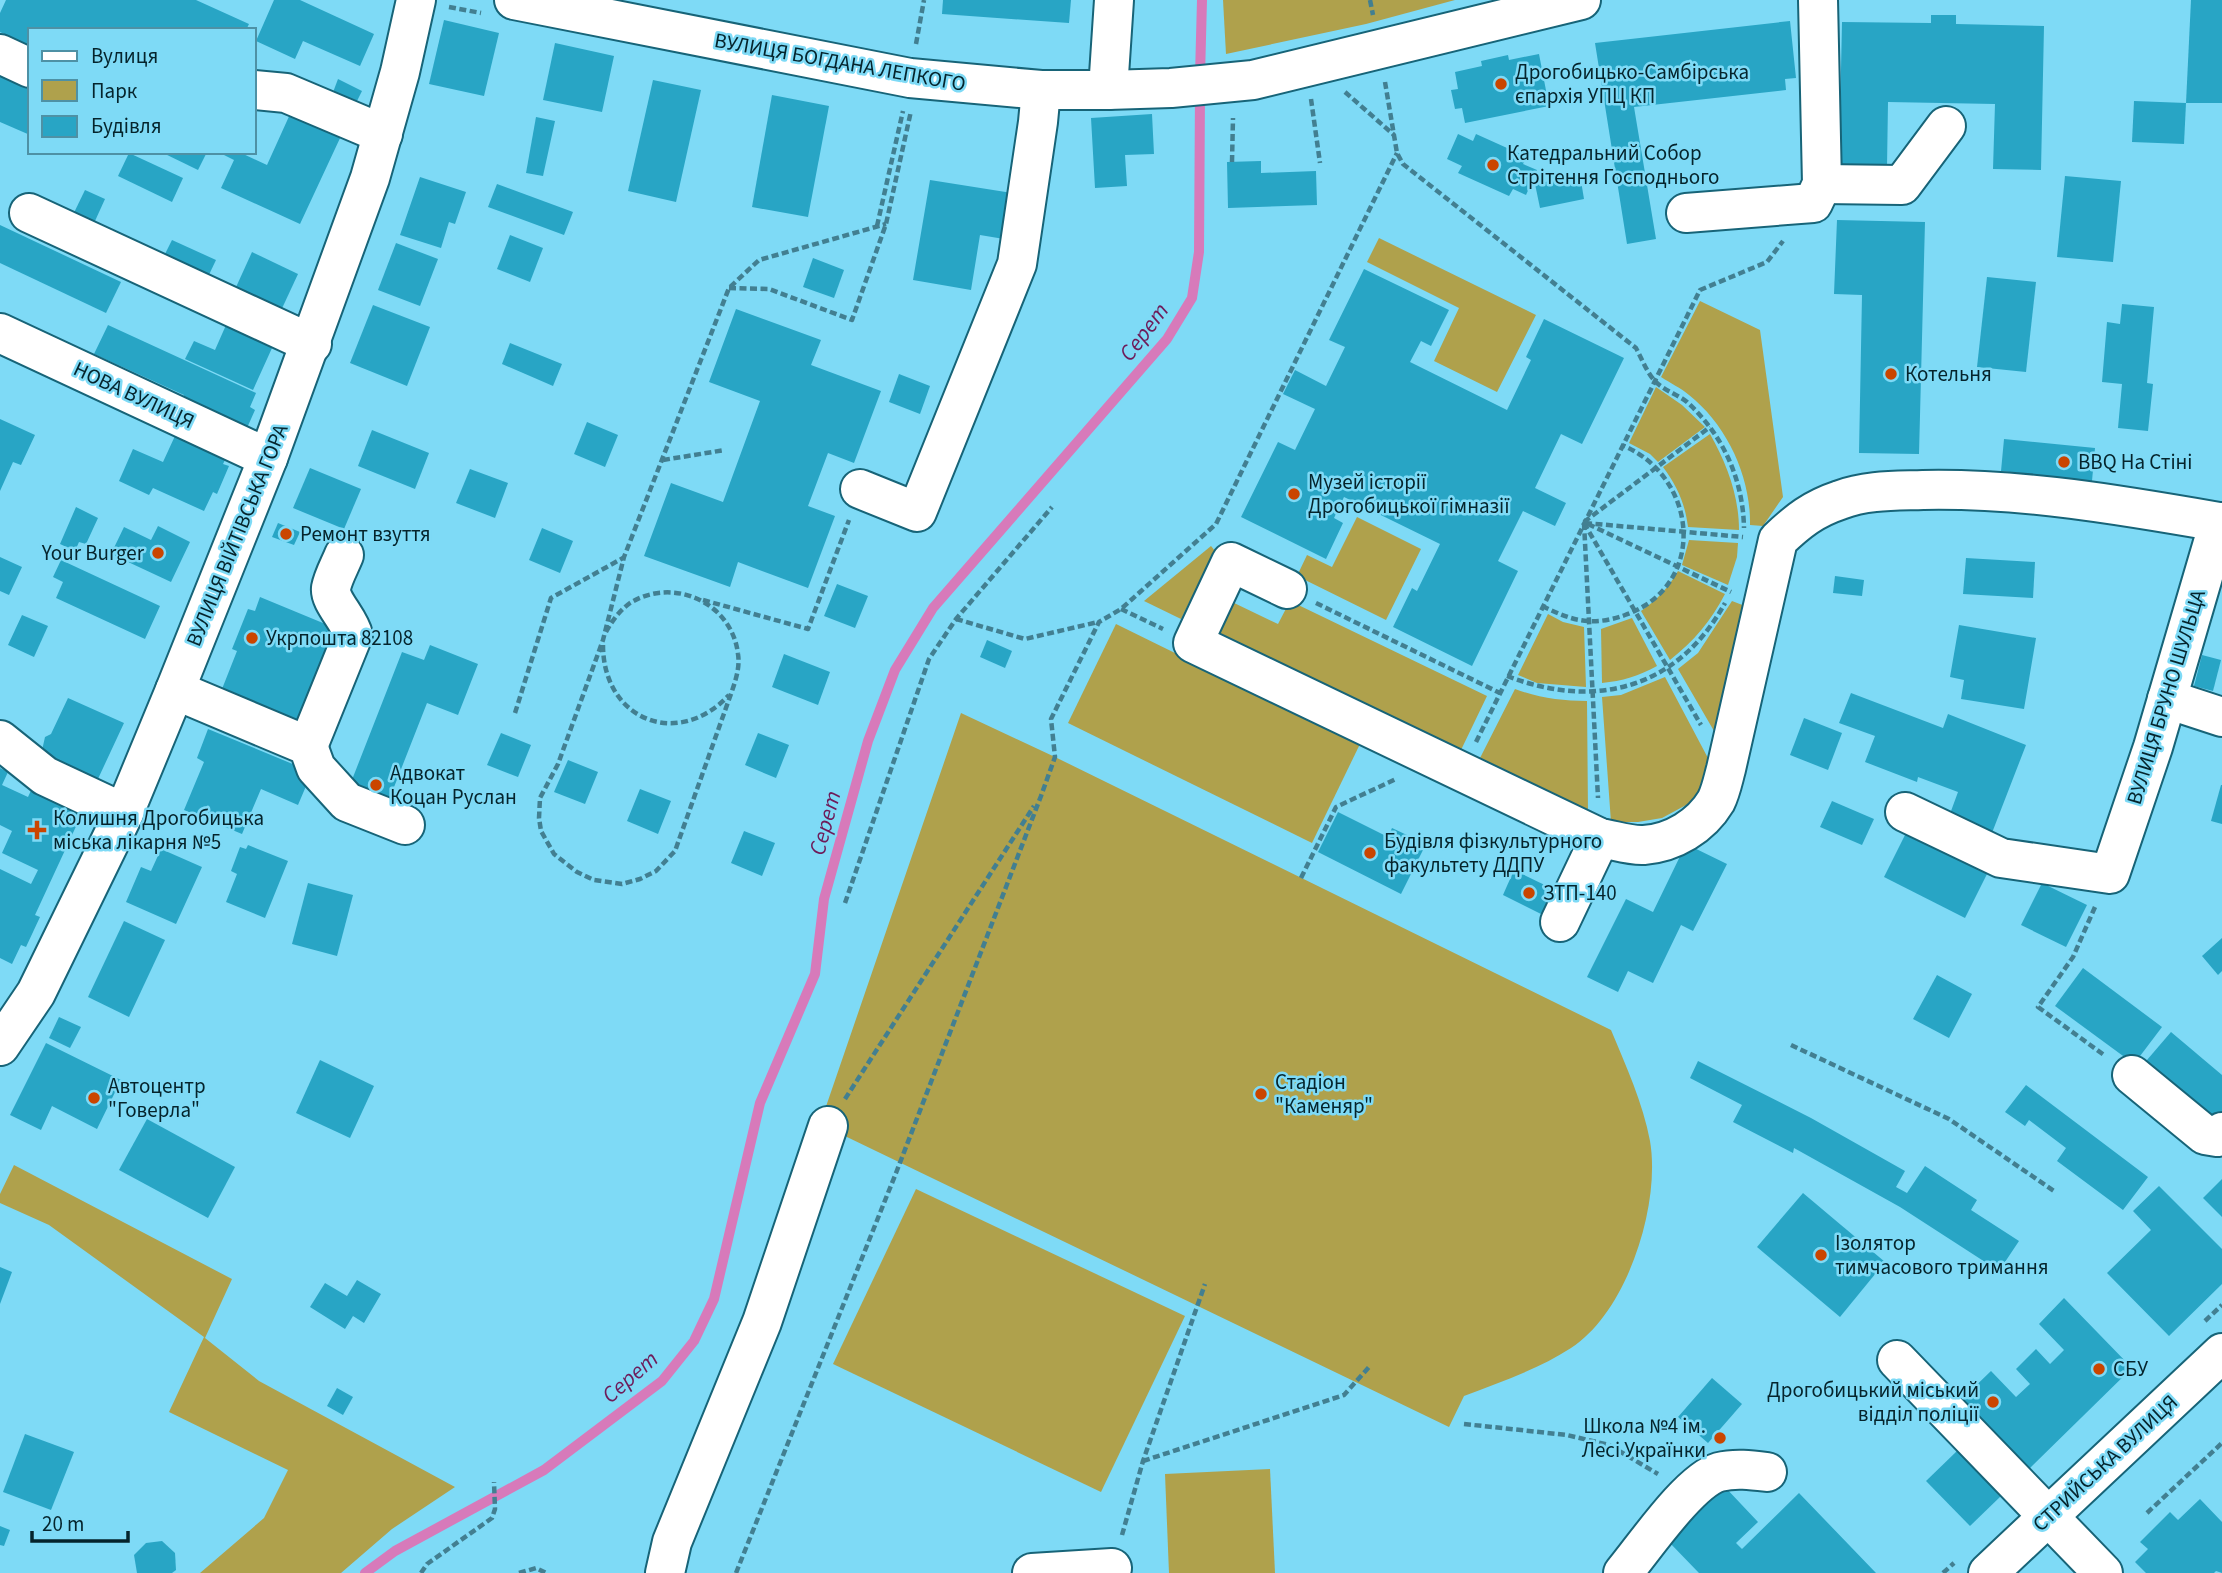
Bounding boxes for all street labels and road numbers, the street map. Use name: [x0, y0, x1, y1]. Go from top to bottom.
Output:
street label: ВУЛИЦЯ БОГДАНА ЛЕПКОГО: [712, 25, 968, 99]
street label: НОВА ВУЛИЦЯ: [69, 354, 199, 436]
street label: ВУЛИЦЯ ВІЙТІВСЬКА ГОРА: [179, 419, 296, 651]
street label: ВУЛИЦЯ БРУНО ШУЛЬЦА: [2119, 585, 2213, 808]
street label: СТРИЙСЬКА ВУЛИЦЯ: [2026, 1388, 2184, 1538]

